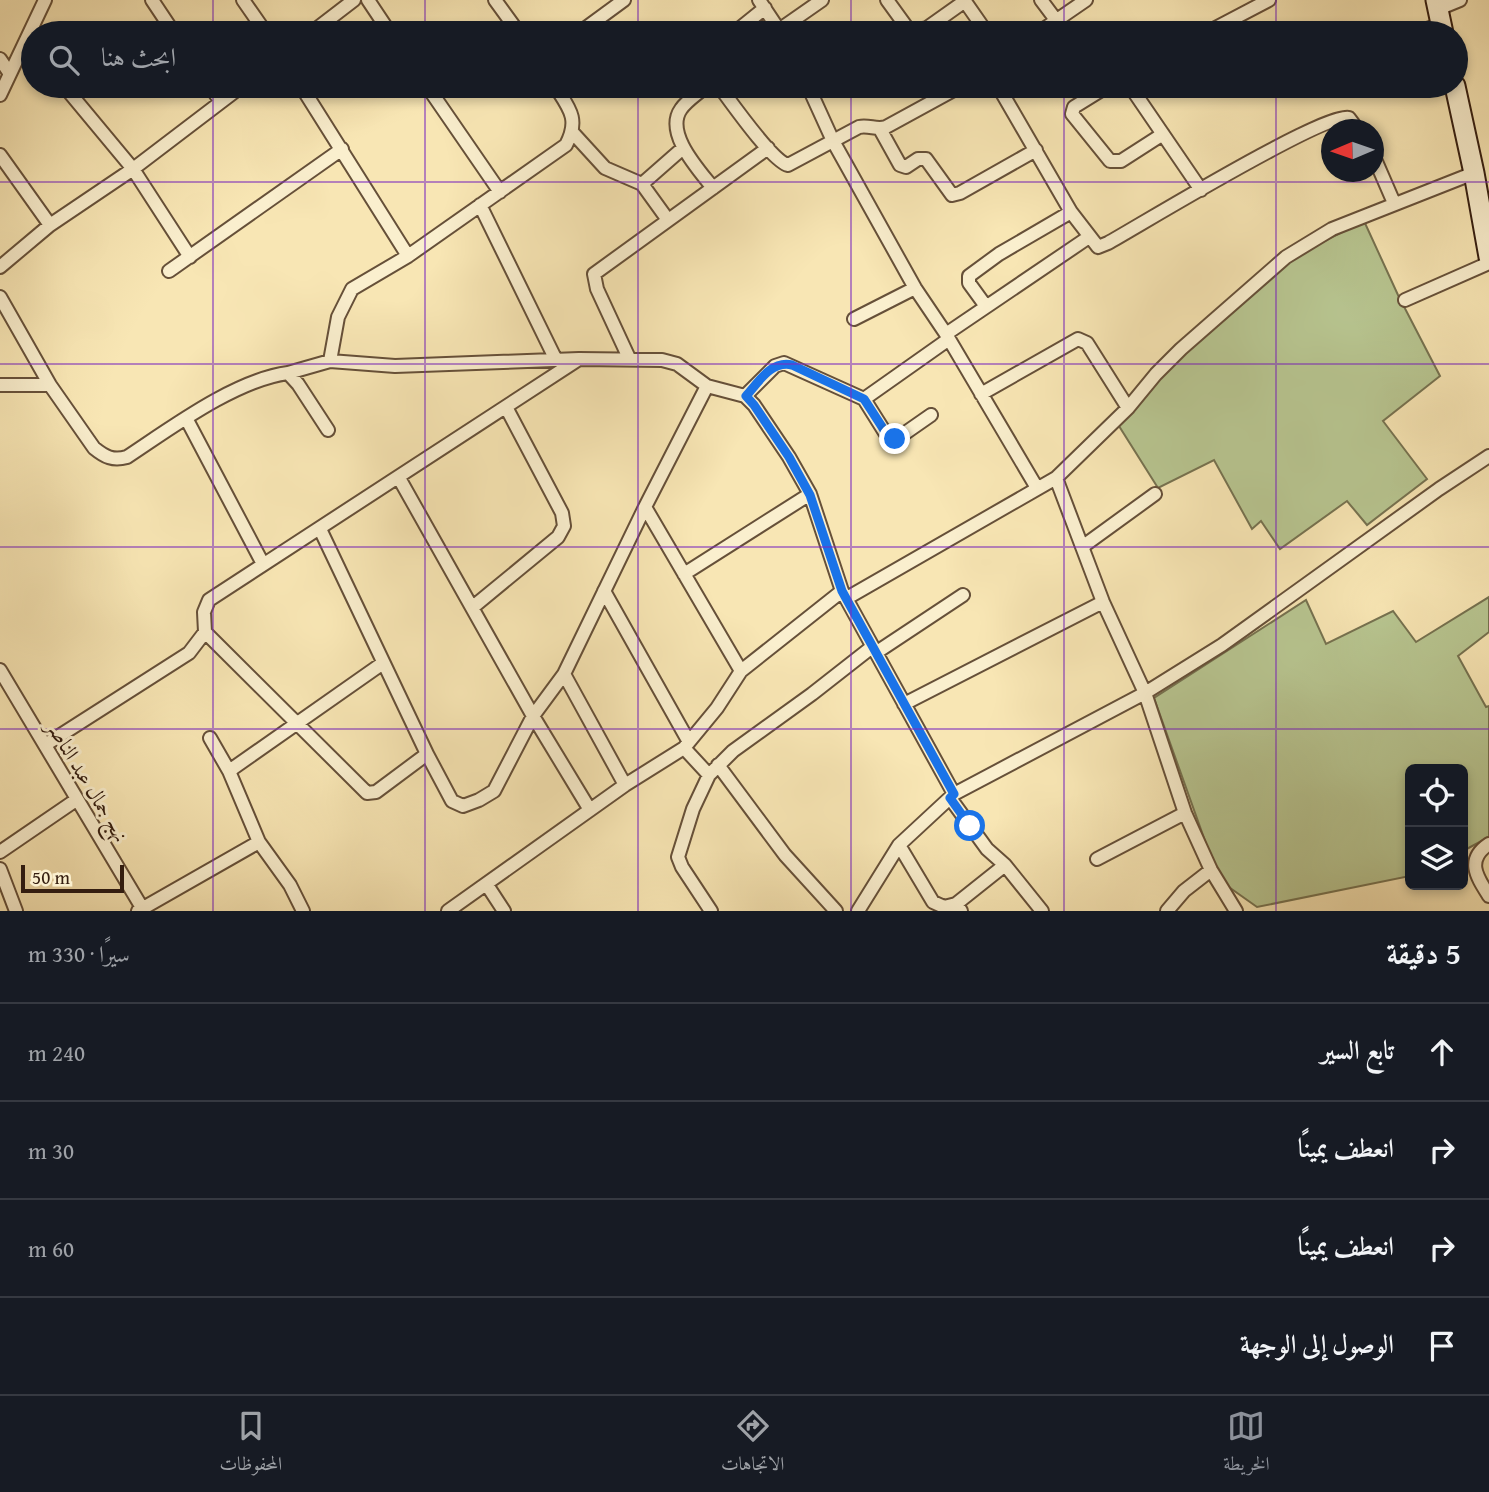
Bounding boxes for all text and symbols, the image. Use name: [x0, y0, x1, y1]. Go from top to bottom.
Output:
search box: [21, 21, 1468, 98]
text: ابحث هنا: [101, 37, 176, 76]
icon: search: [45, 41, 83, 79]
north arrow: [1321, 119, 1384, 182]
route end: [879, 423, 910, 454]
street label: نهج جمال عبد الناصر: [35, 712, 137, 850]
map controls: [1405, 764, 1468, 890]
button: locate: [1405, 764, 1468, 827]
route start: [954, 810, 985, 841]
button: layers: [1405, 827, 1468, 890]
scale bar: [21, 862, 124, 894]
text: 50 m: [32, 863, 70, 891]
text: 5 دقيقة: [1386, 931, 1461, 975]
text: سيرًا · 330 m: [28, 937, 130, 970]
text: تابع السير: [1320, 1030, 1394, 1069]
icon: ahead: [1423, 1033, 1461, 1071]
text: 240 m: [28, 1036, 85, 1069]
text: انعطف يمينًا: [1298, 1128, 1394, 1167]
icon: right: [1423, 1131, 1461, 1169]
text: 30 m: [28, 1134, 74, 1167]
text: انعطف يمينًا: [1298, 1226, 1394, 1265]
icon: right: [1423, 1229, 1461, 1267]
text: 60 m: [28, 1232, 74, 1265]
text: الوصول إلى الوجهة: [1240, 1324, 1394, 1363]
icon: arrive: [1423, 1327, 1461, 1365]
tab: المحفوظات: [219, 1407, 282, 1482]
tab: الاتجاهات: [721, 1407, 784, 1482]
tab: الخريطة: [1223, 1407, 1270, 1482]

